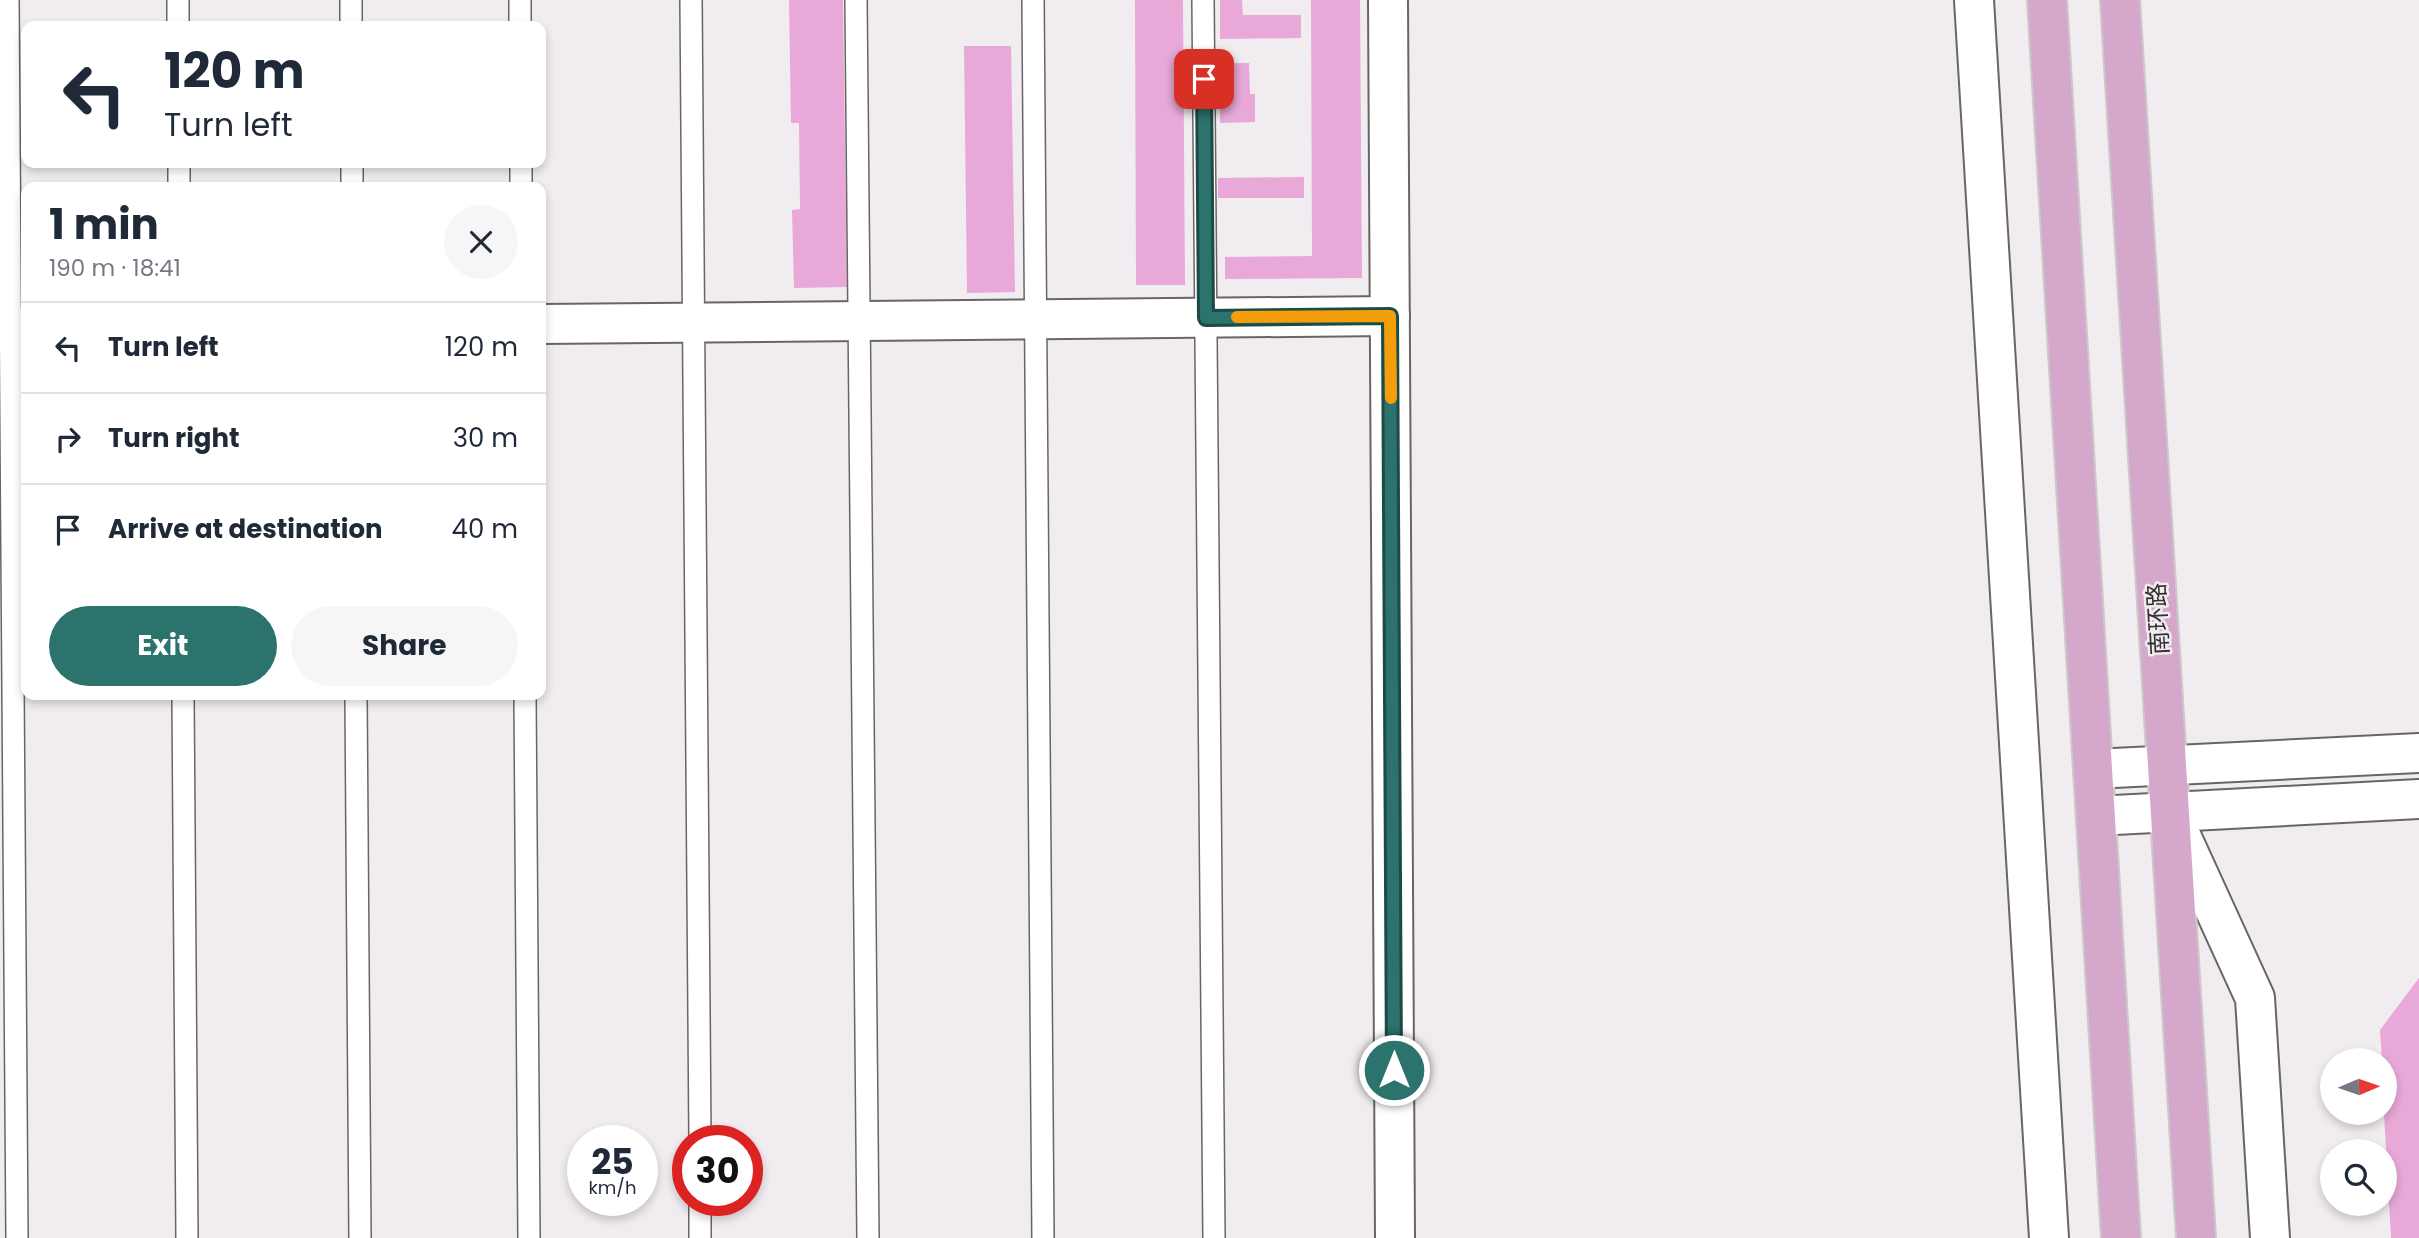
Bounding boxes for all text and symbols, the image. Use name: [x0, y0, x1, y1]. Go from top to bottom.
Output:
text: 120 m: [164, 37, 305, 105]
icon: left: [49, 49, 140, 140]
pin: [1174, 49, 1234, 109]
icon: arrive: [1185, 60, 1223, 98]
text: Turn left: [164, 102, 293, 147]
text: 1 min: [49, 195, 159, 254]
button: close: [444, 205, 518, 279]
text: 190 m · 18:41: [49, 252, 181, 284]
icon: left: [49, 329, 87, 367]
text: Turn left: [108, 329, 219, 365]
text: 120 m: [445, 329, 518, 365]
icon: right: [49, 420, 87, 458]
text: Turn right: [108, 420, 240, 456]
text: 30 m: [453, 420, 518, 456]
icon: arrive: [49, 511, 87, 549]
text: Arrive at destination: [108, 511, 383, 547]
text: 40 m: [452, 511, 518, 547]
street label: 南环路: [2140, 582, 2176, 656]
button: Exit: [49, 606, 277, 686]
button: Share: [291, 606, 518, 686]
position arrow: [1357, 1033, 1431, 1107]
north arrow: [2320, 1048, 2398, 1125]
map controls: [2320, 1048, 2397, 1216]
speed limit sign: 30: [672, 1125, 763, 1216]
text: 25: [591, 1137, 634, 1186]
button: search: [2320, 1139, 2397, 1216]
text: km/h: [589, 1175, 636, 1200]

